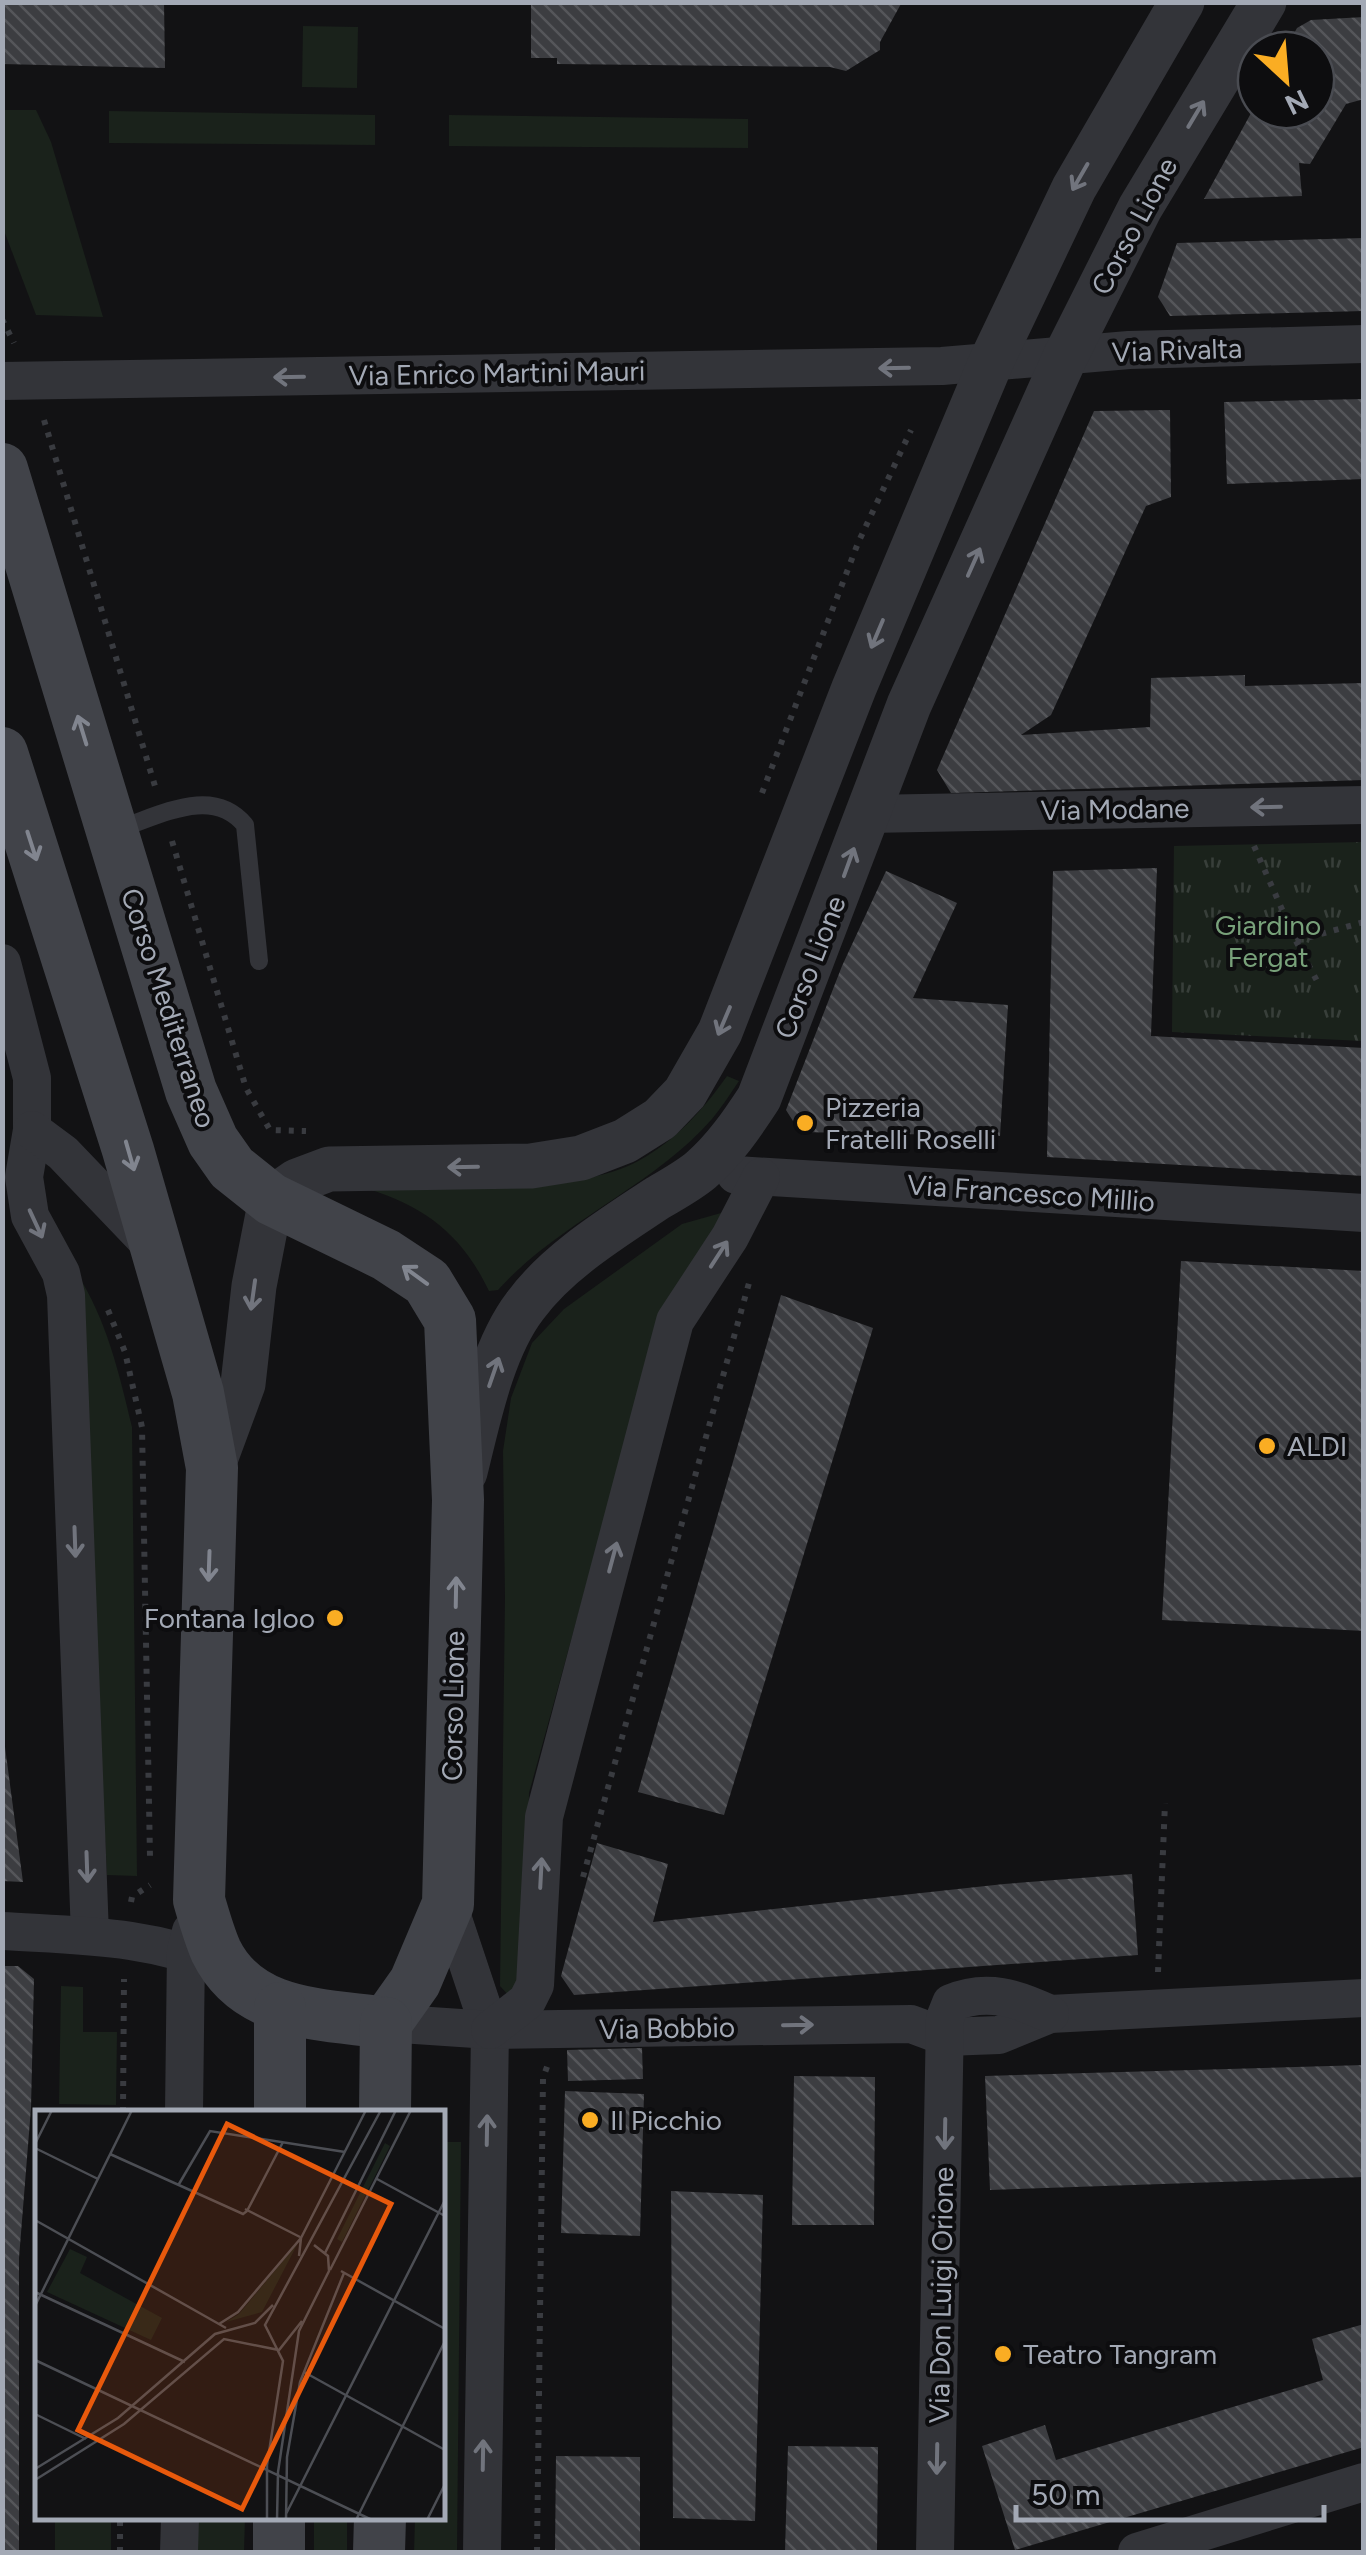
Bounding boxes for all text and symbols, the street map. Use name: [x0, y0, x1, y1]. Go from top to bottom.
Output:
north arrow: [1236, 30, 1336, 130]
text: N: [1280, 82, 1314, 122]
one-way arrow: [1186, 101, 1206, 129]
street label: Corso Lione: [1084, 152, 1184, 300]
one-way arrow: [1070, 163, 1090, 191]
street label: Via Rivalta: [1111, 331, 1243, 369]
street label: Via Enrico Martini Mauri: [348, 353, 646, 393]
one-way arrow: [878, 358, 910, 377]
one-way arrow: [273, 367, 305, 386]
one-way arrow: [965, 548, 984, 578]
one-way arrow: [866, 618, 884, 649]
one-way arrow: [71, 714, 89, 746]
street label: Via Modane: [1040, 791, 1190, 827]
one-way arrow: [1251, 797, 1283, 816]
one-way arrow: [24, 829, 42, 861]
one-way arrow: [841, 847, 859, 878]
street label: Corso Mediterraneo: [114, 884, 224, 1132]
street label: Corso Lione: [767, 891, 853, 1043]
park label: Giardino Fergat: [1215, 908, 1321, 974]
one-way arrow: [714, 1005, 732, 1036]
place label: Pizzeria Fratelli Roselli: [825, 1090, 996, 1156]
marker: Pizzeria Fratelli Roselli: [794, 1112, 816, 1134]
one-way arrow: [121, 1139, 140, 1171]
one-way arrow: [448, 1158, 480, 1176]
street label: Via Francesco Millio: [906, 1167, 1156, 1219]
one-way arrow: [28, 1209, 47, 1239]
one-way arrow: [709, 1240, 730, 1268]
one-way arrow: [402, 1265, 429, 1286]
one-way arrow: [244, 1278, 262, 1311]
one-way arrow: [487, 1357, 505, 1389]
place label: ALDI: [1287, 1429, 1347, 1463]
marker: ALDI: [1256, 1435, 1278, 1457]
one-way arrow: [66, 1526, 85, 1558]
one-way arrow: [604, 1542, 623, 1574]
one-way arrow: [200, 1549, 219, 1581]
one-way arrow: [446, 1576, 465, 1608]
place label: Fontana Igloo: [144, 1601, 315, 1635]
marker: Fontana Igloo: [324, 1607, 346, 1629]
street label: Corso Lione: [435, 1631, 471, 1781]
one-way arrow: [77, 1851, 96, 1883]
one-way arrow: [532, 1858, 551, 1890]
street label: Via Bobbio: [599, 2010, 735, 2046]
one-way arrow: [781, 2016, 813, 2035]
place label: Il Picchio: [610, 2103, 722, 2137]
marker: Il Picchio: [579, 2109, 601, 2131]
inset map: [35, 2110, 445, 2520]
one-way arrow: [478, 2115, 497, 2147]
one-way arrow: [935, 2118, 954, 2150]
street label: Via Don Luigi Orione: [922, 2166, 960, 2424]
place label: Teatro Tangram: [1023, 2337, 1217, 2371]
marker: Teatro Tangram: [992, 2343, 1014, 2365]
one-way arrow: [474, 2440, 493, 2472]
one-way arrow: [928, 2443, 947, 2475]
scale bar: [1016, 2460, 1324, 2522]
text: 50 m: [1031, 2476, 1100, 2513]

